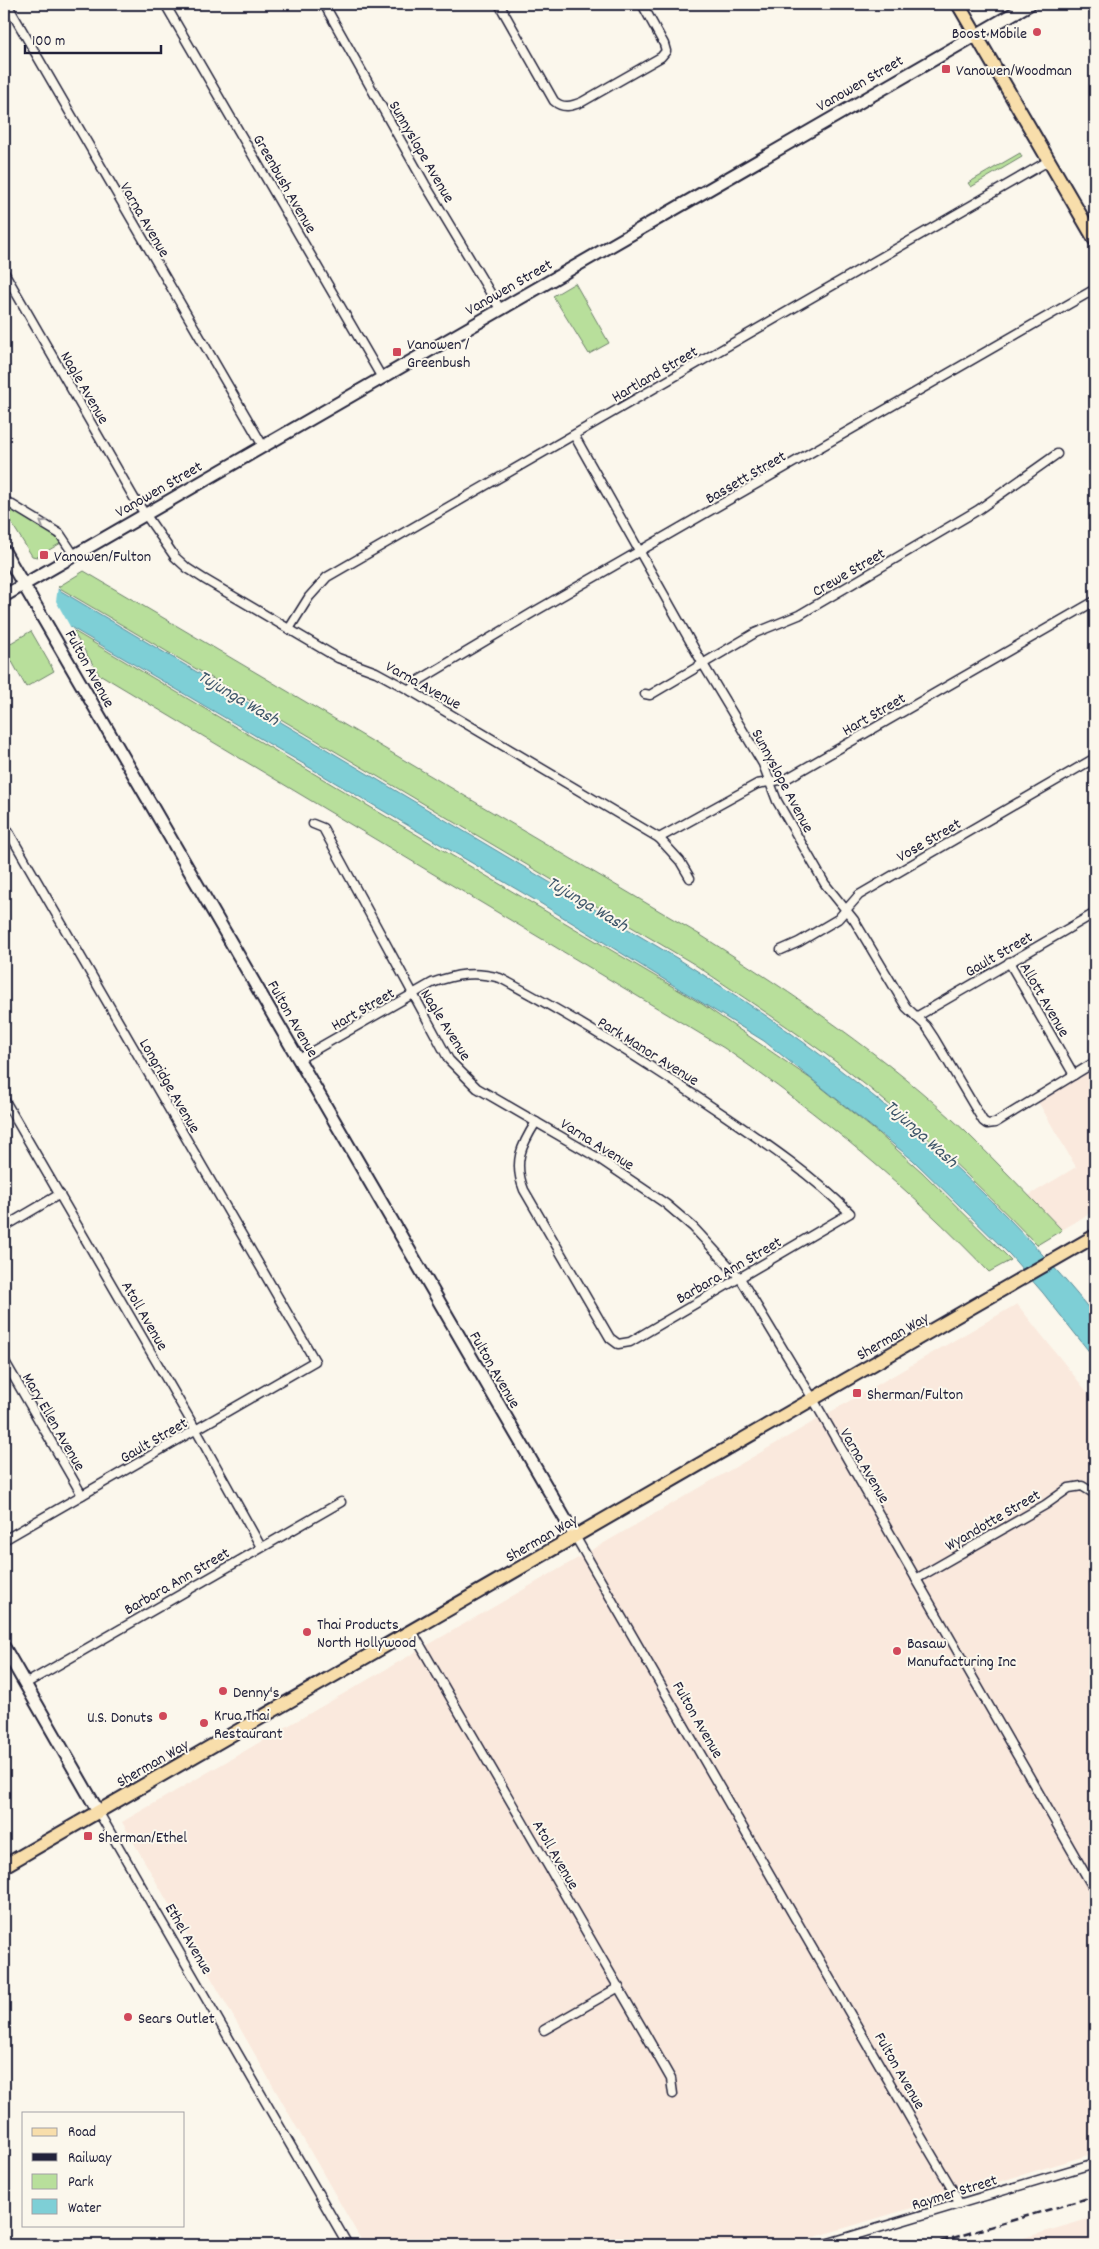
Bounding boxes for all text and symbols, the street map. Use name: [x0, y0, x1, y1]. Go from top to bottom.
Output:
scale bar: [25, 22, 161, 54]
place label: Boost Mobile: [952, 23, 1027, 46]
marker: Boost Mobile: [1031, 26, 1043, 38]
text: 100 m: [32, 31, 65, 53]
street label: Vanowen Street: [812, 50, 908, 118]
place label: Vanowen/Woodman: [956, 60, 1072, 83]
marker: Vanowen/Woodman: [940, 63, 952, 75]
street label: Sunnyslope Avenue: [382, 97, 459, 208]
street label: Greenbush Avenue: [246, 131, 322, 238]
street label: Varna Avenue: [113, 178, 175, 262]
street label: Vanowen Street: [461, 254, 557, 322]
place label: Vanowen / Greenbush: [407, 334, 470, 375]
street label: Hartland Street: [608, 341, 703, 409]
marker: Vanowen / Greenbush: [391, 346, 403, 358]
street label: Nagle Avenue: [54, 348, 114, 429]
street label: Bassett Street: [702, 446, 791, 511]
street label: Vanowen Street: [111, 456, 207, 524]
one-way arrow: [40, 520, 49, 529]
street label: Crewe Street: [809, 543, 890, 603]
place label: Vanowen/Fulton: [54, 546, 151, 569]
marker: Vanowen/Fulton: [38, 549, 50, 561]
street label: Fulton Avenue: [58, 626, 120, 712]
street label: Varna Avenue: [381, 656, 465, 716]
water label: Tujunga Wash: [192, 665, 284, 734]
street label: Hart Street: [838, 688, 910, 743]
street label: Sunnyslope Avenue: [745, 725, 819, 837]
street label: Vose Street: [893, 813, 966, 869]
water label: Tujunga Wash: [541, 871, 633, 940]
street label: Gault Street: [961, 926, 1037, 984]
street label: Allott Avenue: [1013, 959, 1074, 1042]
street label: Fulton Avenue: [260, 976, 323, 1062]
street label: Hart Street: [327, 983, 399, 1038]
street label: Nagle Avenue: [414, 985, 476, 1066]
street label: Park Manor Avenue: [593, 1012, 703, 1093]
street label: Longridge Avenue: [132, 1035, 205, 1138]
water label: Tujunga Wash: [878, 1095, 963, 1175]
street label: Varna Avenue: [555, 1113, 638, 1177]
street label: Barbara Ann Street: [672, 1232, 786, 1311]
street label: Atoll Avenue: [115, 1277, 173, 1355]
street label: Sherman Way: [853, 1307, 934, 1367]
street label: Fulton Avenue: [462, 1327, 525, 1413]
street label: Mary Ellen Avenue: [15, 1369, 90, 1476]
place label: Sherman/Fulton: [867, 1384, 963, 1407]
marker: Sherman/Fulton: [851, 1387, 863, 1399]
street label: Gault Street: [116, 1412, 192, 1470]
street label: Varna Avenue: [833, 1424, 895, 1508]
street label: Wyandotte Street: [941, 1485, 1045, 1558]
street label: Sherman Way: [502, 1509, 583, 1569]
street label: Barbara Ann Street: [120, 1543, 234, 1622]
place label: Thai Products North Hollywood: [317, 1614, 416, 1655]
marker: Thai Products North Hollywood: [301, 1626, 313, 1638]
place label: Basaw Manufacturing Inc: [907, 1633, 1016, 1674]
marker: Basaw Manufacturing Inc: [891, 1645, 903, 1657]
street label: Fulton Avenue: [665, 1677, 728, 1763]
place label: Denny's: [233, 1682, 280, 1705]
marker: Denny's: [217, 1685, 229, 1697]
place label: Krua Thai Restaurant: [214, 1705, 283, 1746]
place label: U.S. Donuts: [87, 1707, 153, 1730]
marker: U.S. Donuts: [157, 1710, 169, 1722]
marker: Krua Thai Restaurant: [198, 1717, 210, 1729]
street label: Sherman Way: [113, 1734, 194, 1794]
street label: Atoll Avenue: [526, 1816, 584, 1894]
place label: Sherman/Ethel: [98, 1827, 187, 1850]
marker: Sherman/Ethel: [82, 1830, 94, 1842]
street label: Ethel Avenue: [158, 1899, 217, 1979]
place label: Sears Outlet: [138, 2008, 215, 2031]
marker: Sears Outlet: [122, 2011, 134, 2023]
street label: Fulton Avenue: [867, 2028, 930, 2114]
legend: [22, 2112, 185, 2226]
text: Road: [68, 2122, 96, 2144]
text: Railway: [68, 2148, 112, 2170]
street label: Raymer Street: [909, 2169, 1000, 2217]
text: Park: [68, 2172, 94, 2194]
text: Water: [68, 2198, 102, 2220]

